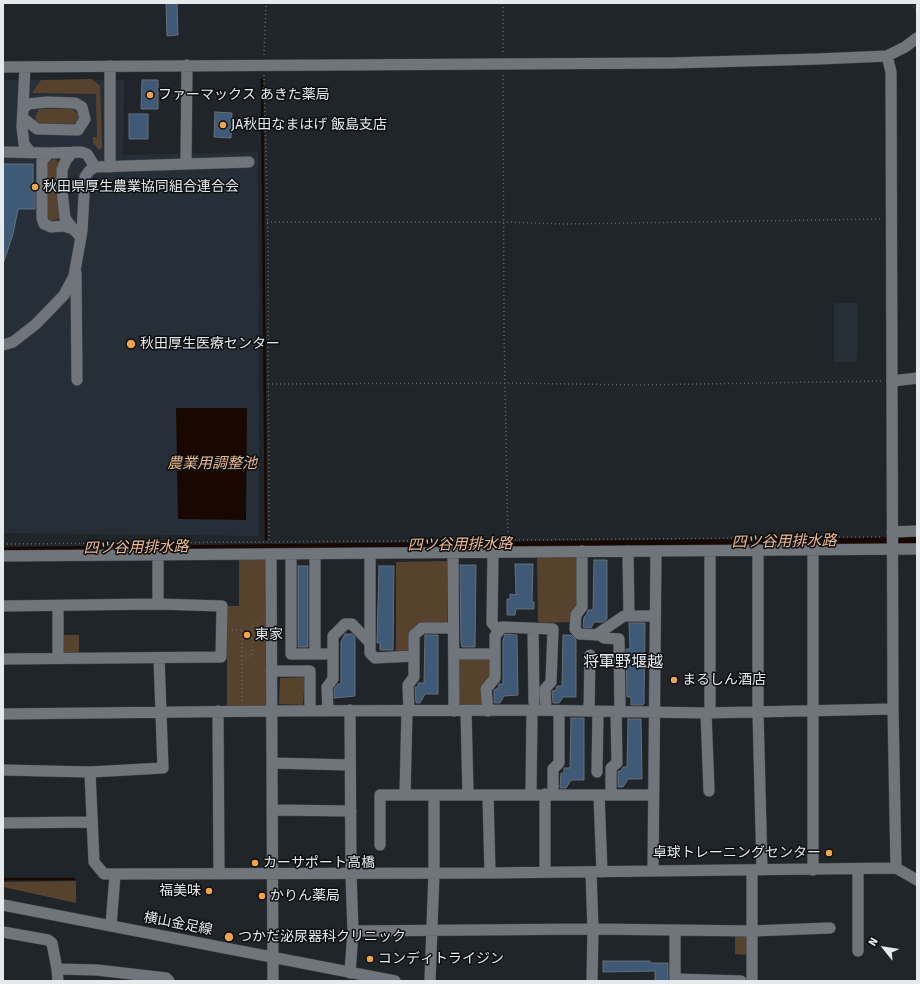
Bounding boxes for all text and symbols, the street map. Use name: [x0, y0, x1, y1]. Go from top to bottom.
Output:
place label: ファーマックス あきた薬局: [158, 87, 330, 103]
marker: ファーマックス あきた薬局: [145, 90, 155, 100]
place label: JA秋田なまはげ 飯島支店: [231, 117, 387, 133]
marker: JA秋田なまはげ 飯島支店: [218, 120, 228, 130]
place label: 秋田県厚生農業協同組合連合会: [43, 179, 239, 195]
marker: 秋田県厚生農業協同組合連合会: [30, 182, 40, 192]
place label: 秋田厚生医療センター: [140, 336, 280, 352]
marker: 秋田厚生医療センター: [125, 338, 137, 350]
water label: 農業用調整池: [167, 455, 257, 473]
water label: 四ツ谷用排水路: [731, 532, 837, 552]
water label: 四ツ谷用排水路: [407, 535, 513, 555]
water label: 四ツ谷用排水路: [83, 538, 189, 558]
place label: 東家: [255, 627, 283, 643]
marker: 東家: [242, 630, 252, 640]
district label: 将軍野堰越: [583, 653, 663, 673]
place label: まるしん酒店: [682, 672, 766, 688]
marker: まるしん酒店: [669, 675, 679, 685]
place label: 卓球トレーニングセンター: [653, 845, 821, 861]
marker: 卓球トレーニングセンター: [824, 848, 834, 858]
place label: カーサポート高橋: [263, 855, 375, 871]
marker: カーサポート高橋: [250, 858, 260, 868]
place label: 福美味: [159, 883, 201, 899]
marker: 福美味: [204, 886, 214, 896]
place label: かりん薬局: [270, 888, 340, 904]
marker: かりん薬局: [257, 891, 267, 901]
street label: 横山金足線: [142, 909, 214, 939]
north arrow: [864, 928, 904, 968]
place label: つかだ泌尿器科クリニック: [238, 929, 406, 945]
marker: つかだ泌尿器科クリニック: [223, 931, 235, 943]
text: N: [866, 935, 881, 948]
place label: コンディトライジン: [378, 951, 504, 967]
marker: コンディトライジン: [365, 954, 375, 964]

